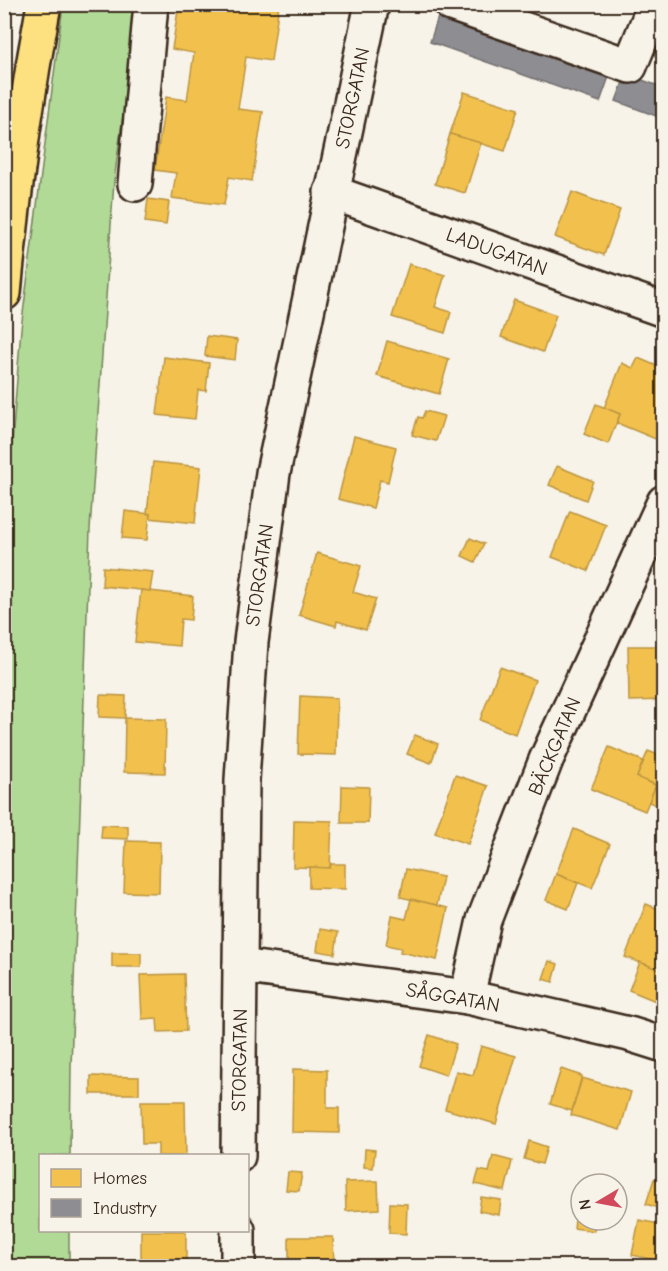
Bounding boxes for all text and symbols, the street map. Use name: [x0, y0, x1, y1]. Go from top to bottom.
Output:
street label: STORGATAN: [331, 45, 374, 151]
street label: LADUGATAN: [443, 223, 551, 280]
street label: STORGATAN: [241, 522, 278, 628]
street label: BÄCKGATAN: [523, 694, 585, 799]
street label: SÅGGATAN: [404, 977, 502, 1017]
street label: STORGATAN: [227, 1008, 252, 1112]
legend: [39, 1154, 249, 1232]
text: Homes: [93, 1168, 147, 1189]
north arrow: [569, 1172, 629, 1232]
text: Industry: [93, 1198, 158, 1219]
text: N: [575, 1198, 595, 1211]

